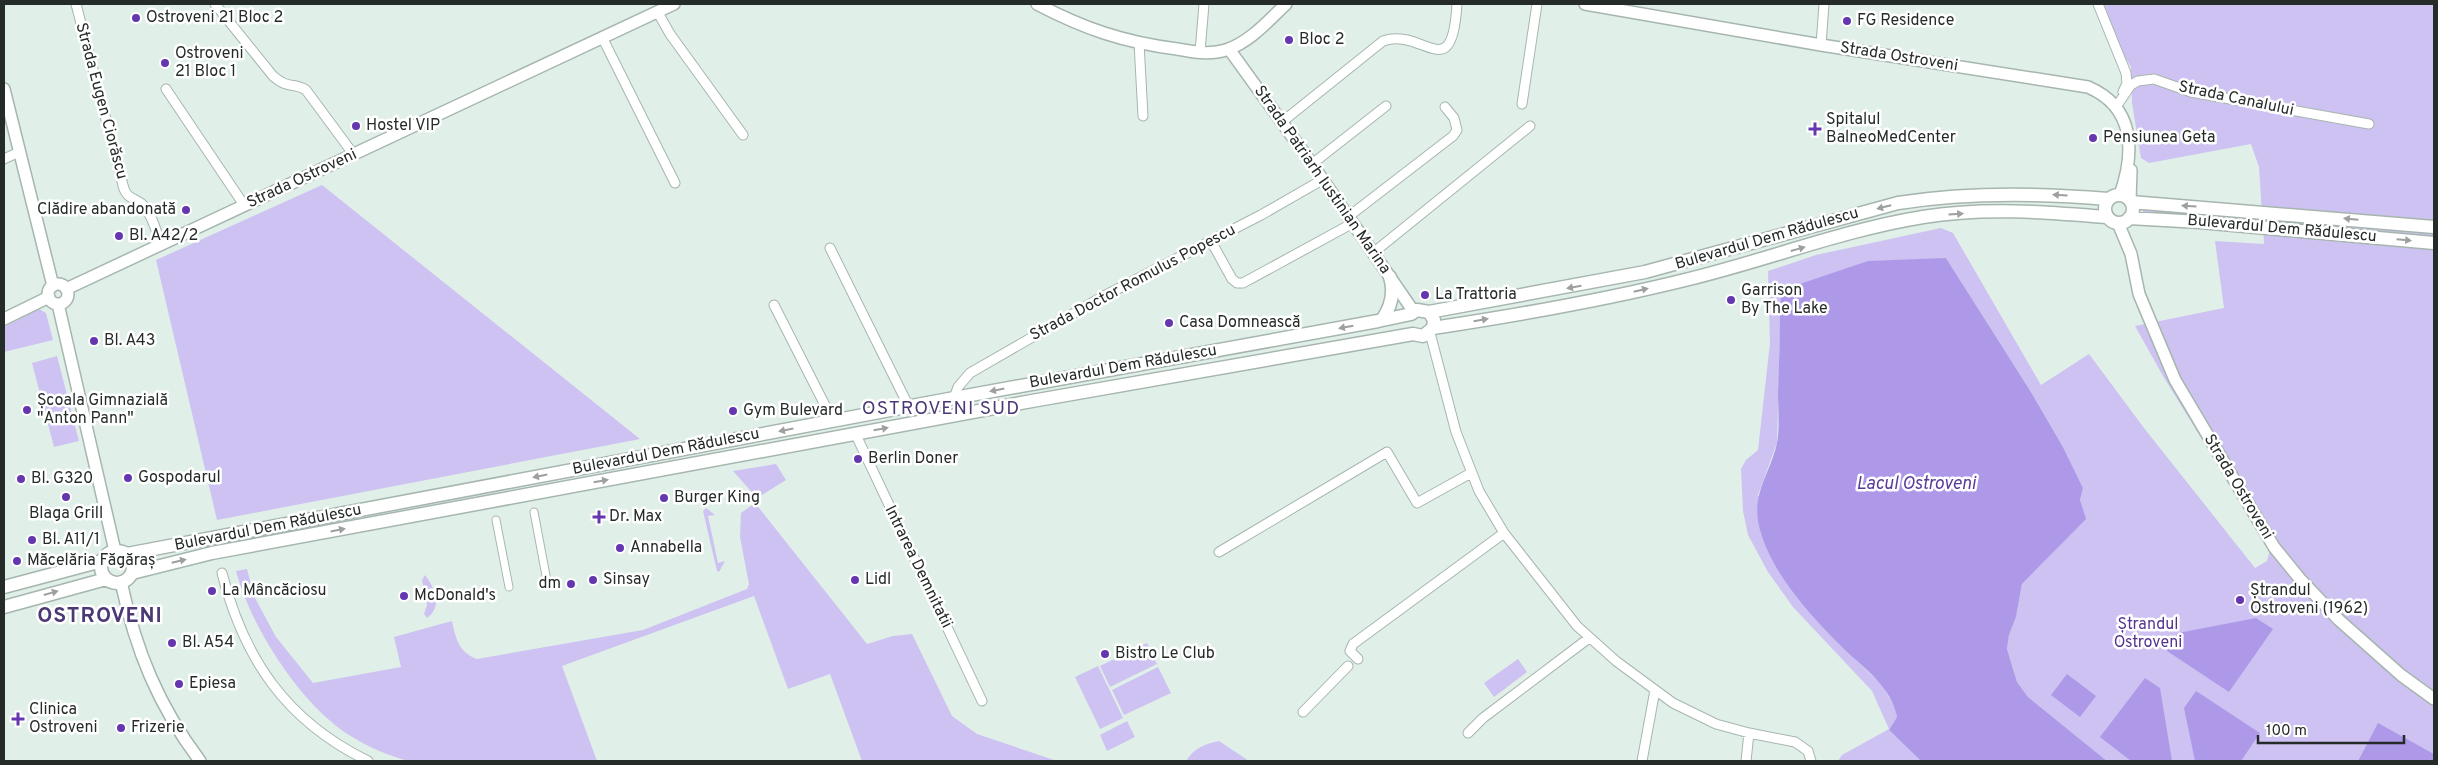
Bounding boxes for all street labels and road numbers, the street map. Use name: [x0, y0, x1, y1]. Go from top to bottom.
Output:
street label: Strada Eugen Ciorăscu: [70, 21, 132, 181]
street label: Strada Ostroveni: [1839, 38, 1959, 76]
street label: Strada Canalului: [2176, 77, 2296, 121]
street label: Strada Patriarh Iustinian Marina: [1249, 82, 1395, 278]
street label: Strada Ostroveni: [244, 145, 360, 213]
street label: Bulevardul Dem Rădulescu: [1673, 203, 1861, 275]
street label: Bulevardul Dem Rădulescu: [2186, 211, 2378, 247]
street label: Strada Doctor Romulus Popescu: [1027, 220, 1239, 346]
street label: Bulevardul Dem Rădulescu: [1028, 341, 1218, 393]
street label: Bulevardul Dem Rădulescu: [571, 424, 761, 480]
street label: Strada Ostroveni: [2199, 431, 2277, 543]
street label: Bulevardul Dem Rădulescu: [173, 500, 363, 556]
street label: Intrarea Demnitatii: [880, 502, 956, 632]

